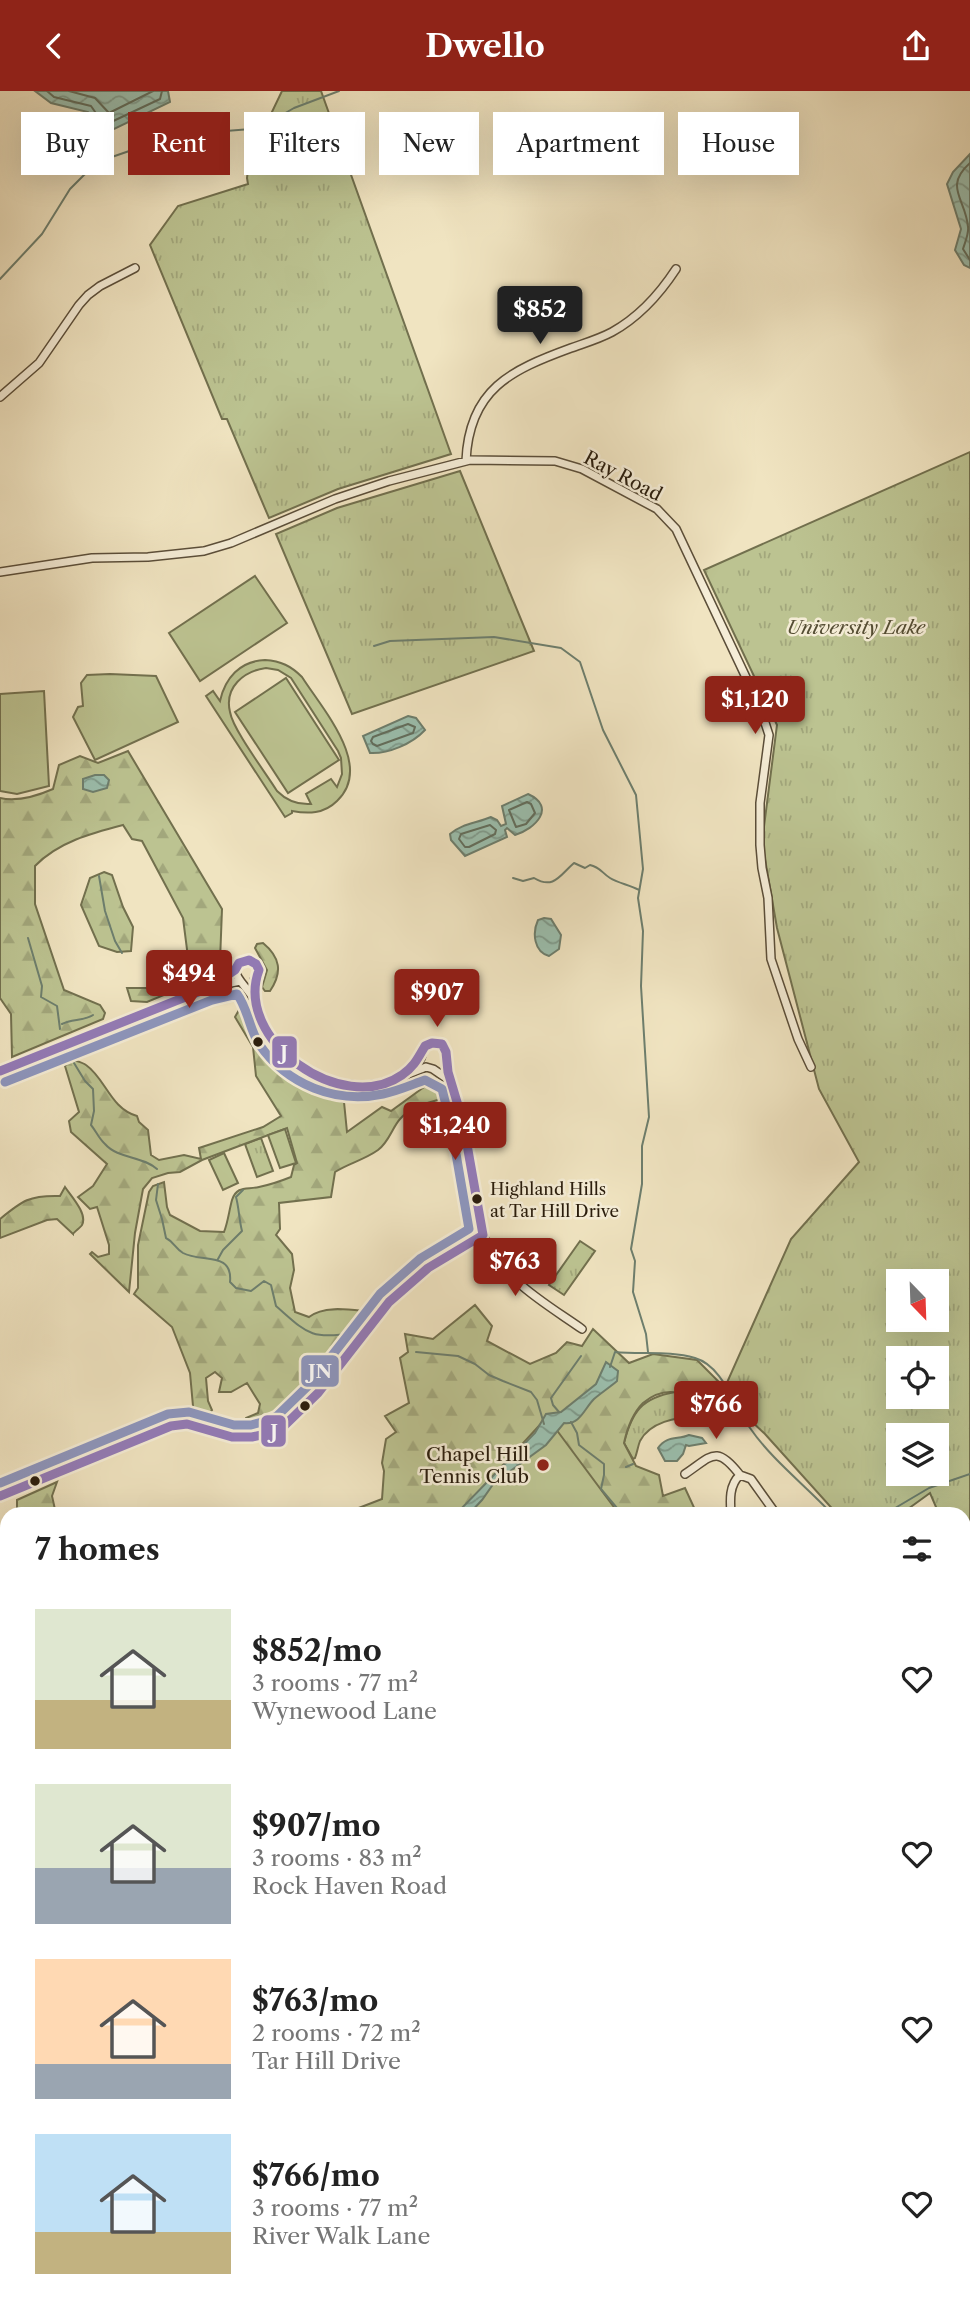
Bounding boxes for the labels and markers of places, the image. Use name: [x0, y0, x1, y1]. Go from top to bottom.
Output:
pin: $852: [499, 287, 581, 346]
pin: $1,120: [698, 677, 812, 736]
pin: $494: [148, 951, 230, 1010]
pin: $907: [396, 969, 478, 1029]
unlabelled marker: [251, 1035, 265, 1049]
pin: $1,240: [398, 1103, 512, 1162]
place label: Highland Hills at Tar Hill Drive: [490, 1179, 619, 1221]
marker: Highland Hills at Tar Hill Drive: [470, 1192, 484, 1206]
pin: $763: [474, 1239, 556, 1298]
pin: $766: [675, 1381, 757, 1441]
unlabelled marker: [298, 1399, 312, 1413]
place label: Chapel Hill Tennis Club: [420, 1443, 529, 1488]
marker: Chapel Hill Tennis Club: [535, 1457, 551, 1473]
unlabelled marker: [28, 1474, 42, 1488]

